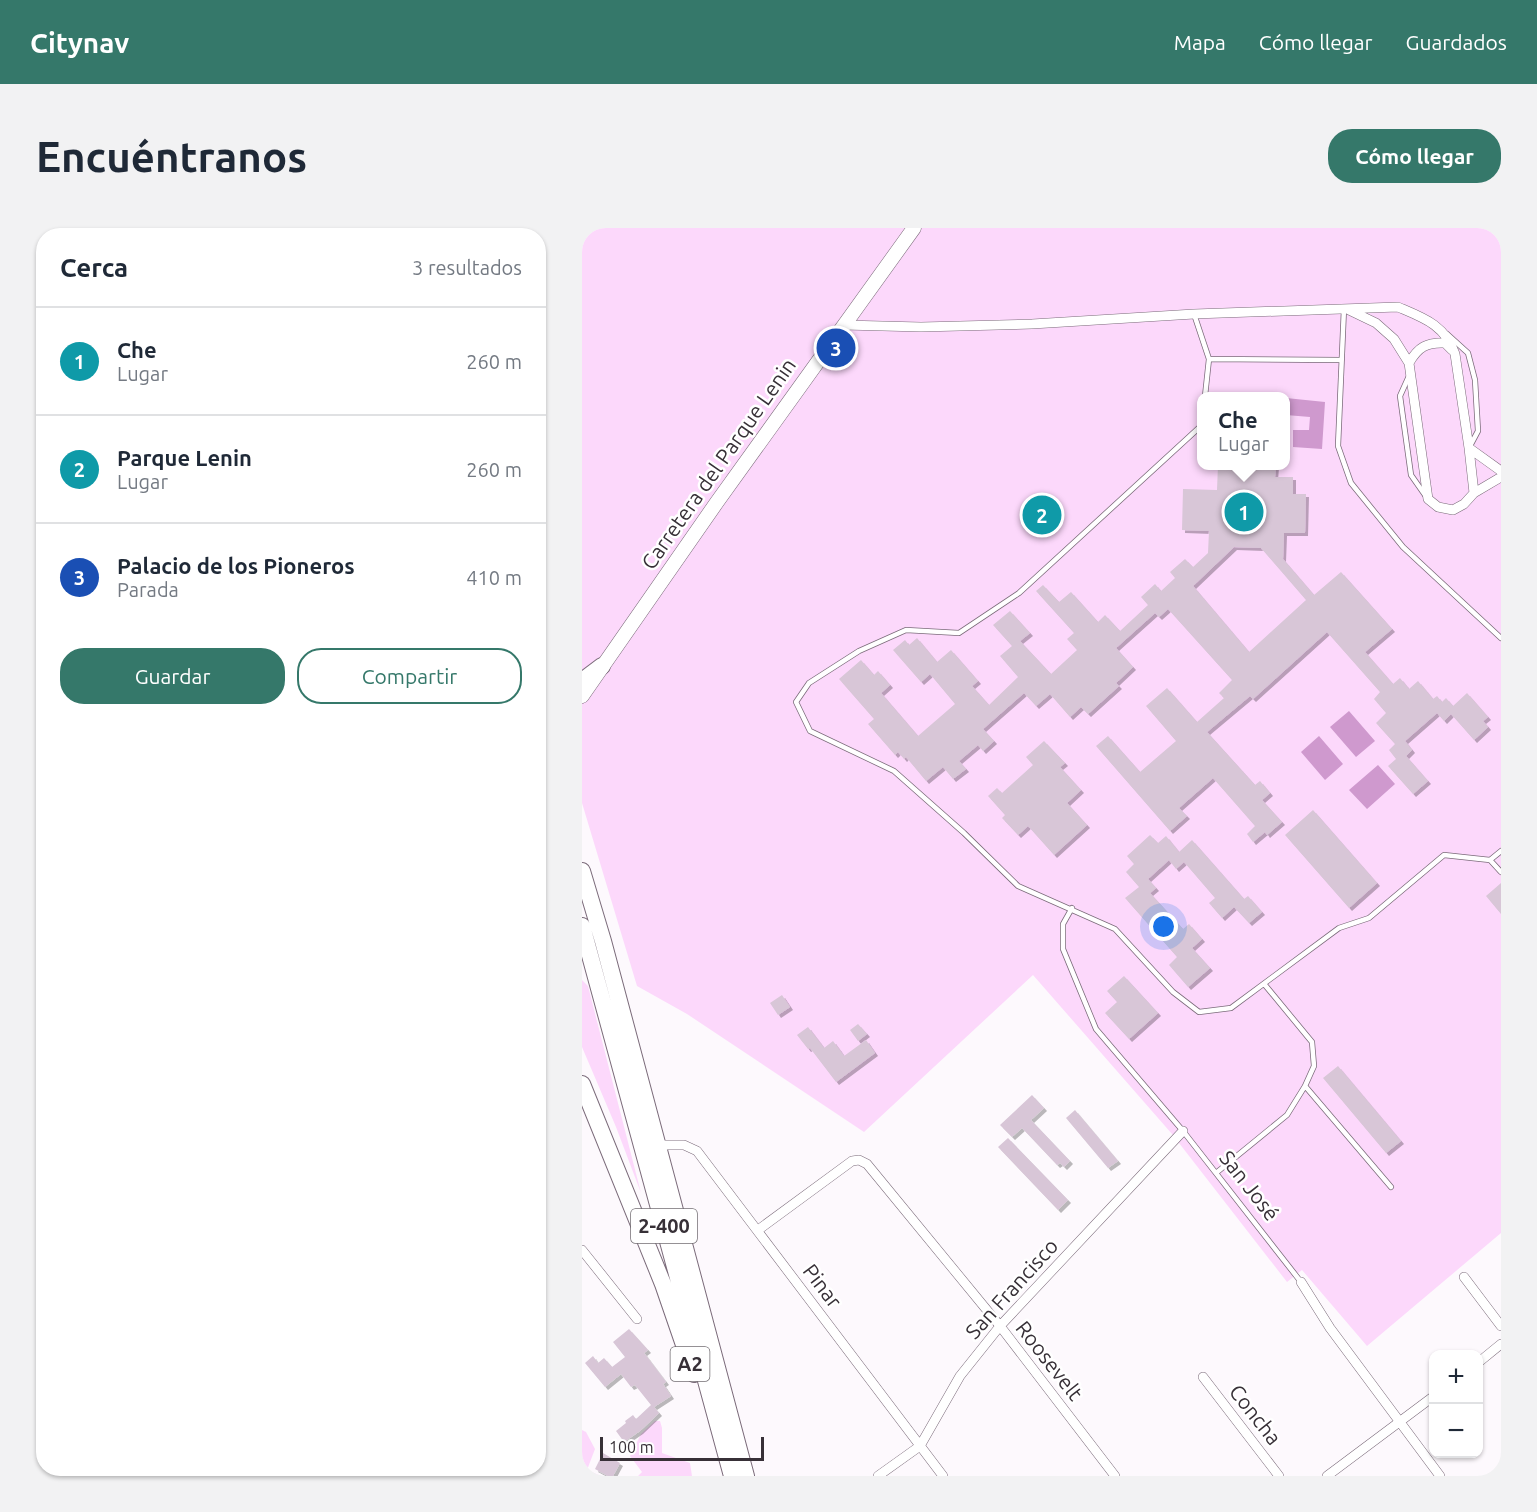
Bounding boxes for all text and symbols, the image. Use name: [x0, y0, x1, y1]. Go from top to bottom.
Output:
text: Citynav: [30, 27, 129, 58]
text: Mapa: [1174, 30, 1226, 54]
text: Cómo llegar: [1259, 30, 1373, 54]
text: Guardados: [1406, 30, 1507, 54]
button: Cómo llegar: [1328, 129, 1501, 183]
text: Encuéntranos: [36, 133, 307, 180]
text: Cerca: [60, 253, 128, 282]
text: 3 resultados: [412, 256, 522, 279]
pin: 3: [816, 326, 856, 370]
text: Che: [117, 337, 157, 362]
text: 1: [74, 350, 85, 373]
text: 260 m: [466, 350, 522, 373]
street label: Carretera del Parque Lenin: [636, 353, 800, 573]
text: Lugar: [117, 362, 168, 385]
popup: [1197, 392, 1290, 470]
text: Che: [1218, 407, 1258, 432]
text: Lugar: [1218, 432, 1269, 455]
text: Parque Lenin: [117, 445, 252, 470]
text: 2: [74, 458, 85, 481]
text: 260 m: [466, 458, 522, 481]
text: Lugar: [117, 470, 168, 493]
pin: 1: [1224, 490, 1264, 534]
pin: 2: [1022, 492, 1062, 538]
text: Palacio de los Pioneros: [117, 553, 355, 578]
text: 3: [74, 566, 85, 589]
text: 410 m: [466, 566, 522, 589]
text: Parada: [117, 578, 179, 601]
button: Guardar: [60, 648, 285, 704]
button: Compartir: [297, 648, 522, 704]
your location: [1149, 912, 1178, 941]
street label: San José: [1215, 1146, 1284, 1225]
road number: 2-400: [631, 1209, 697, 1243]
street label: San Francisco: [960, 1233, 1062, 1343]
street label: Pinar: [799, 1259, 847, 1312]
street label: Roosevelt: [1011, 1316, 1088, 1405]
road number: A2: [670, 1347, 710, 1381]
map controls: [1429, 1350, 1483, 1458]
button: +: [1429, 1350, 1483, 1404]
street label: Concha: [1225, 1380, 1287, 1449]
button: −: [1429, 1404, 1483, 1458]
scale bar: [600, 1434, 764, 1462]
text: 100 m: [609, 1438, 654, 1456]

